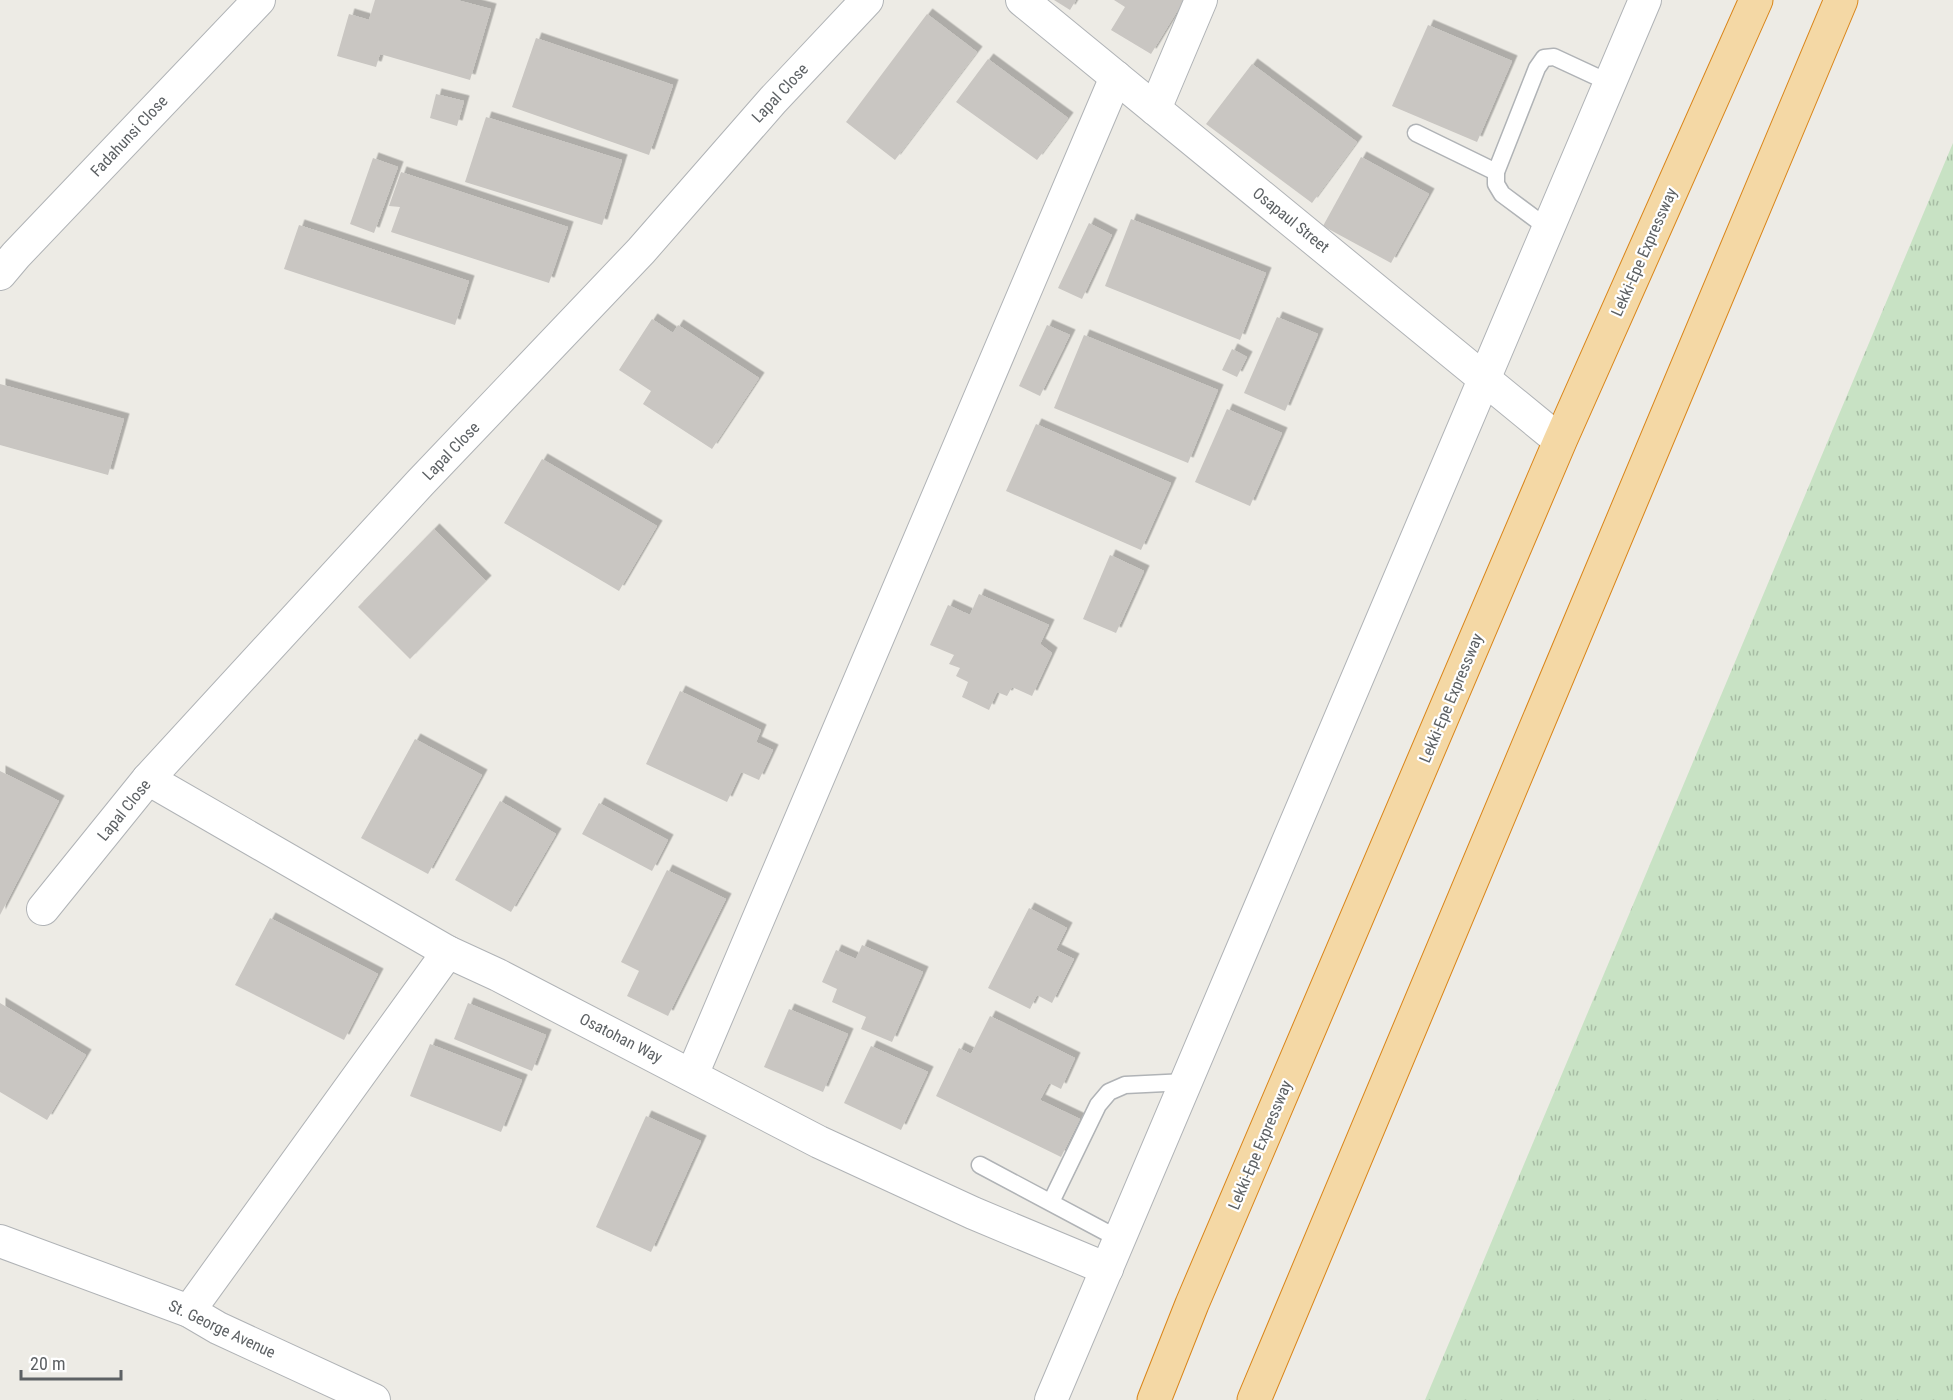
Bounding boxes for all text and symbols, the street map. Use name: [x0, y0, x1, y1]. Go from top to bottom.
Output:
street label: Lapal Close: [748, 60, 812, 126]
street label: Fadahunsi Close: [87, 91, 171, 181]
street label: Osapaul Street: [1249, 183, 1333, 257]
street label: Lekki-Epe Expressway: [1607, 185, 1681, 319]
street label: Lapal Close: [419, 418, 483, 484]
street label: Lekki-Epe Expressway: [1415, 630, 1487, 765]
street label: Lapal Close: [93, 775, 155, 845]
street label: Osatohan Way: [577, 1009, 666, 1067]
street label: Lekki-Epe Expressway: [1224, 1077, 1296, 1212]
street label: St. George Avenue: [166, 1296, 278, 1362]
scale bar: [21, 1343, 122, 1381]
text: 20 m: [30, 1353, 65, 1374]

